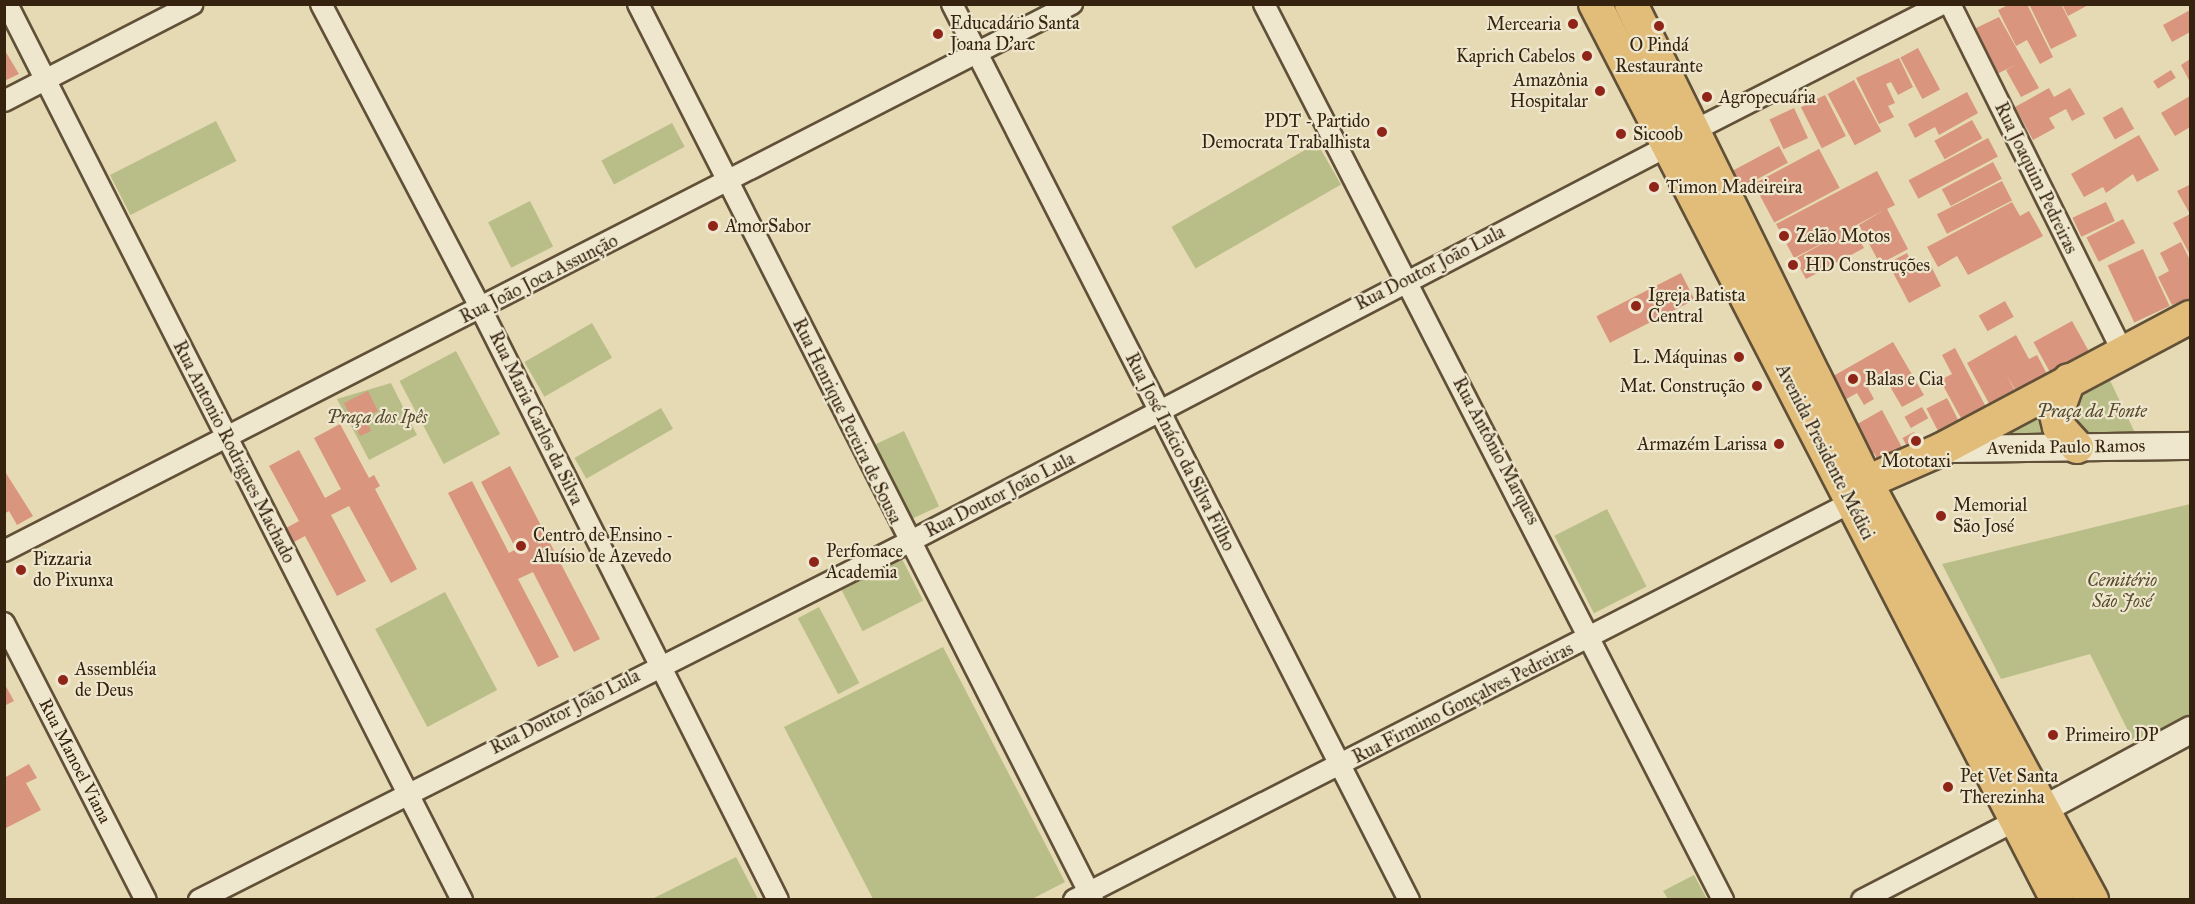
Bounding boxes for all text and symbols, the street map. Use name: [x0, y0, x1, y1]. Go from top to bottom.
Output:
place label: Educadário Santa Joana D’arc: [950, 13, 1080, 56]
place label: Mercearia: [1486, 13, 1561, 35]
marker: Mercearia: [1566, 17, 1580, 31]
marker: O Pindá Restaurante: [1652, 19, 1666, 33]
marker: Educadário Santa Joana D’arc: [931, 27, 945, 41]
place label: O Pindá Restaurante: [1615, 35, 1703, 78]
place label: Kaprich Cabelos: [1456, 45, 1575, 67]
marker: Kaprich Cabelos: [1580, 49, 1594, 63]
place label: Amazônia Hospitalar: [1510, 70, 1588, 112]
marker: Amazônia Hospitalar: [1593, 84, 1607, 98]
place label: Agropecuária: [1719, 86, 1816, 108]
marker: Agropecuária: [1700, 90, 1714, 104]
street label: Rua Joaquim Pedreiras: [1990, 99, 2082, 257]
place label: PDT - Partido Democrata Trabalhista: [1201, 111, 1370, 154]
place label: Sicoob: [1633, 123, 1683, 145]
marker: PDT - Partido Democrata Trabalhista: [1375, 125, 1389, 139]
marker: Sicoob: [1614, 127, 1628, 141]
place label: Timon Madeireira: [1666, 176, 1802, 198]
marker: Timon Madeireira: [1647, 180, 1661, 194]
place label: AmorSabor: [725, 215, 811, 237]
marker: AmorSabor: [706, 219, 720, 233]
street label: Rua Doutor João Lula: [1352, 221, 1508, 315]
place label: Zelão Motos: [1796, 225, 1890, 247]
marker: Zelão Motos: [1777, 229, 1791, 243]
street label: Rua João Joca Assunção: [456, 230, 622, 328]
place label: HD Construções: [1805, 254, 1930, 276]
marker: HD Construções: [1786, 258, 1800, 272]
place label: Igreja Batista Central: [1648, 285, 1745, 328]
marker: Igreja Batista Central: [1629, 299, 1643, 313]
street label: Rua Henrique Pereira de Sousa: [788, 315, 906, 527]
street label: Rua Maria Carlos da Silva: [485, 328, 587, 508]
street label: Rua Antonio Rodrigues Machado: [168, 337, 300, 567]
place label: L. Máquinas: [1633, 346, 1727, 368]
street label: Rua José Inácio da Silva Filho: [1121, 349, 1239, 555]
marker: L. Máquinas: [1732, 350, 1746, 364]
street label: Avenida Presidente Médici: [1771, 360, 1879, 544]
place label: Balas e Cia: [1865, 368, 1944, 390]
marker: Balas e Cia: [1846, 372, 1860, 386]
street label: Rua Antônio Marques: [1448, 374, 1544, 528]
place label: Mat. Construção: [1620, 375, 1745, 397]
marker: Mat. Construção: [1750, 379, 1764, 393]
park label: Praça da Fonte: [2037, 400, 2147, 422]
park label: Praça dos Ipês: [327, 406, 427, 428]
place label: Armazém Larissa: [1637, 433, 1767, 455]
marker: Mototaxi: [1909, 434, 1923, 448]
street label: Avenida Paulo Ramos: [1987, 435, 2145, 459]
marker: Armazém Larissa: [1772, 437, 1786, 451]
street label: Rua Doutor João Lula: [922, 448, 1078, 542]
place label: Mototaxi: [1881, 450, 1951, 472]
place label: Memorial São José: [1953, 495, 2027, 538]
marker: Memorial São José: [1934, 509, 1948, 523]
place label: Centro de Ensino - Aluísio de Azevedo: [533, 525, 673, 568]
marker: Centro de Ensino - Aluísio de Azevedo: [514, 539, 528, 553]
place label: Perfomace Academia: [826, 541, 903, 584]
place label: Pizzaria do Pixunxa: [33, 549, 113, 592]
marker: Perfomace Academia: [807, 555, 821, 569]
marker: Pizzaria do Pixunxa: [14, 563, 28, 577]
park label: Cemitério São José: [2087, 570, 2157, 612]
street label: Rua Firmino Gonçalves Pedreiras: [1349, 638, 1577, 768]
place label: Assembléia de Deus: [75, 659, 156, 702]
street label: Rua Doutor João Lula: [487, 665, 643, 759]
marker: Assembléia de Deus: [56, 673, 70, 687]
street label: Rua Manoel Viana: [34, 695, 116, 827]
place label: Primeiro DP: [2065, 724, 2158, 746]
marker: Primeiro DP: [2046, 728, 2060, 742]
place label: Pet Vet Santa Therezinha: [1960, 766, 2058, 808]
marker: Pet Vet Santa Therezinha: [1941, 780, 1955, 794]

